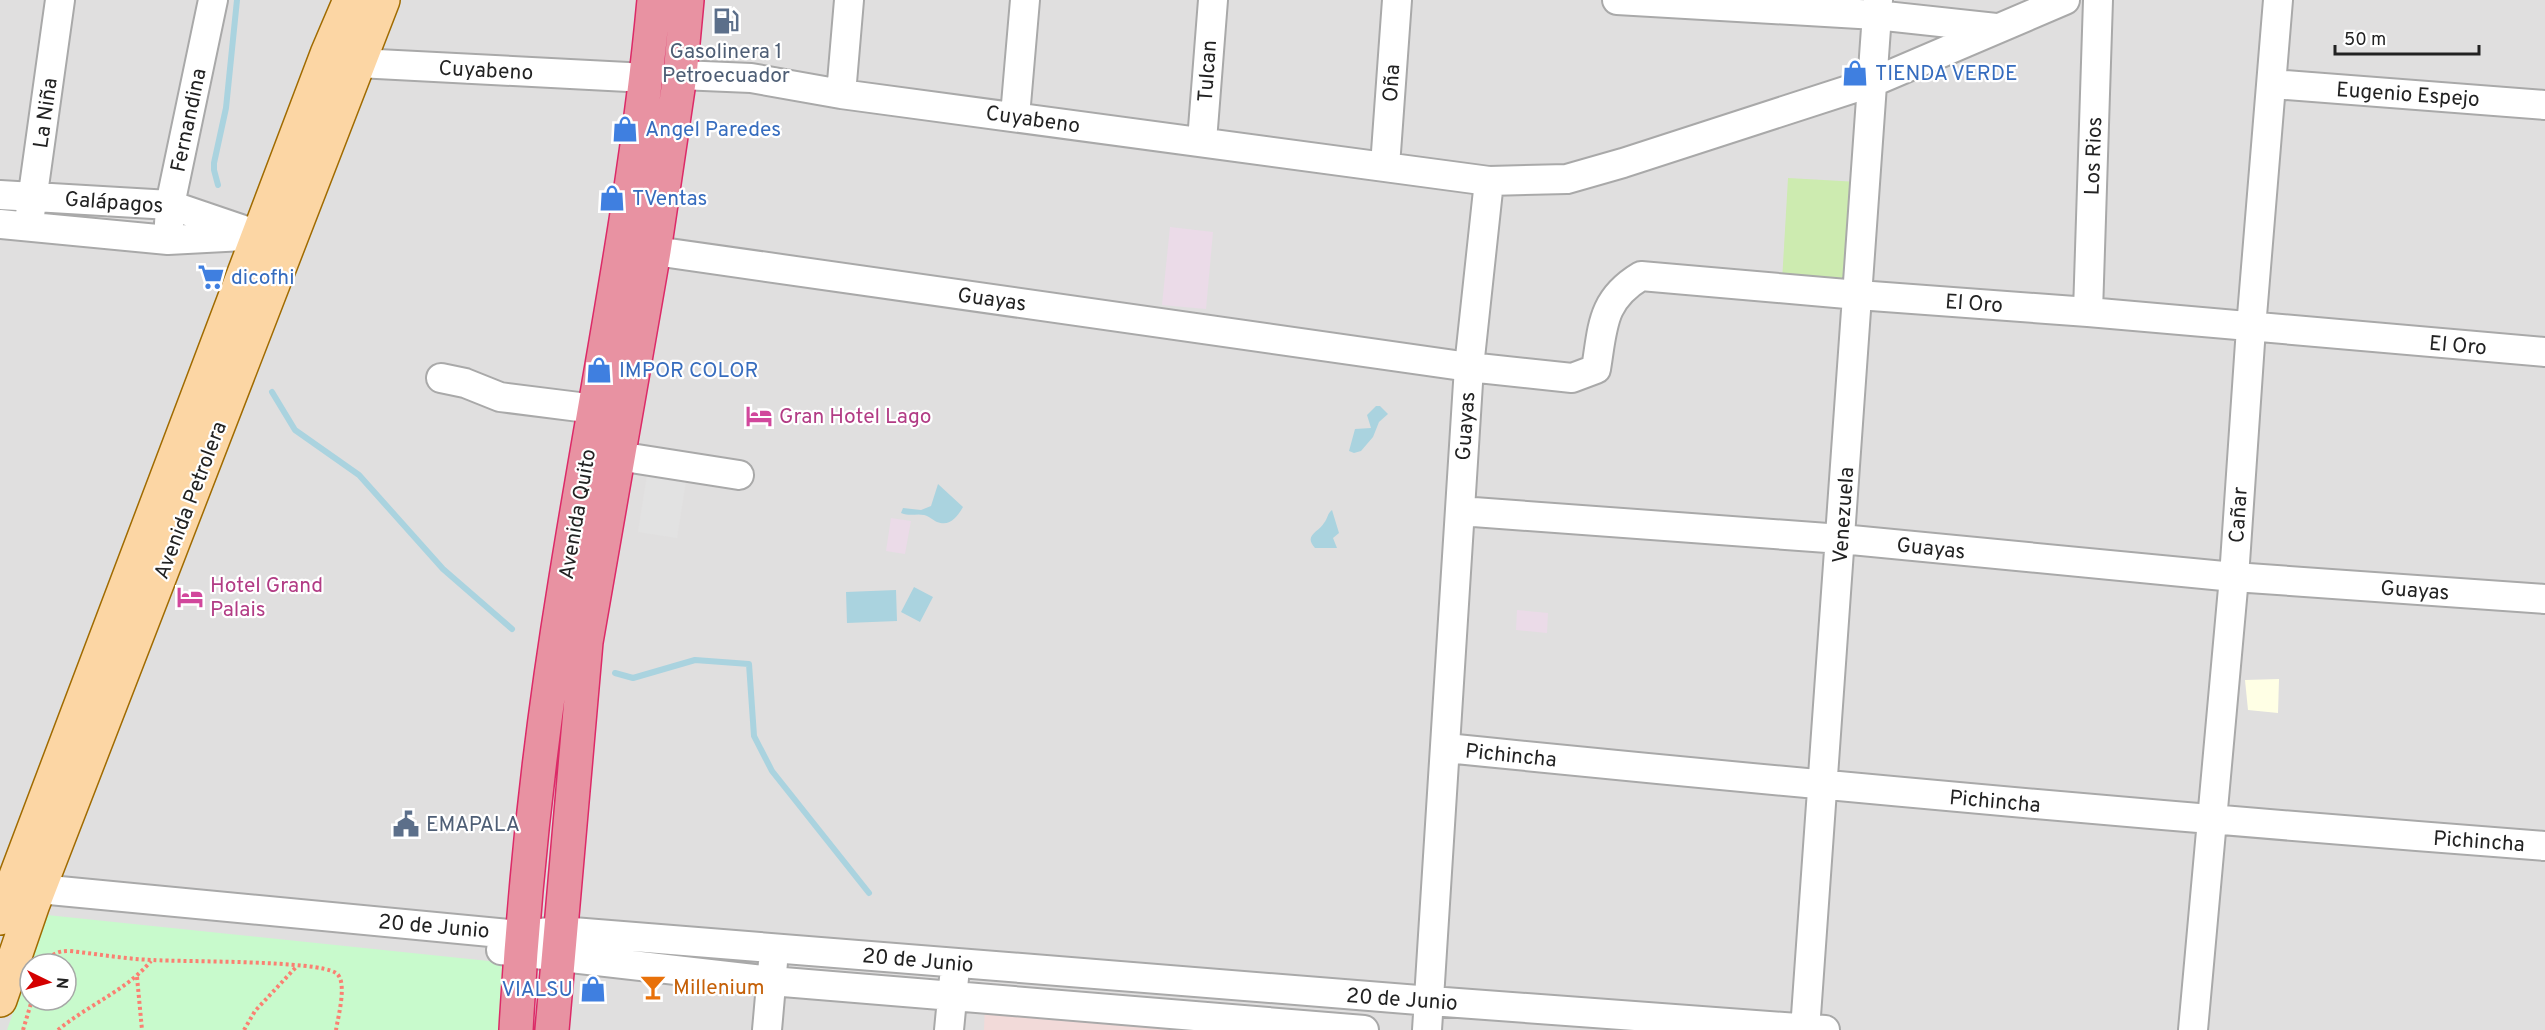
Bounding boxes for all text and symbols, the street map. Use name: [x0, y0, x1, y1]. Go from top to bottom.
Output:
fuel station icon: Gasolinera 1 Petroecuador: [711, 6, 741, 36]
scale bar: [2335, 18, 2479, 56]
text: 50 m: [2344, 29, 2386, 52]
place label: Gasolinera 1 Petroecuador: [662, 39, 790, 90]
street label: Tulcan: [1193, 39, 1224, 103]
street label: Cuyabeno: [438, 56, 534, 87]
shop icon: TIENDA VERDE: [1840, 58, 1870, 88]
place label: TIENDA VERDE: [1875, 61, 2018, 88]
street label: Oña: [1378, 63, 1407, 103]
street label: Fernandina: [165, 66, 214, 175]
street label: La Niña: [28, 76, 65, 150]
street label: Eugenio Espejo: [2335, 77, 2481, 114]
street label: Cuyabeno: [984, 101, 1082, 140]
shop icon: Angel Paredes: [610, 114, 640, 144]
street label: Los Rios: [2080, 116, 2109, 196]
place label: Angel Paredes: [645, 117, 781, 144]
shop icon: TVentas: [597, 183, 627, 213]
place label: TVentas: [632, 186, 707, 213]
street label: Galápagos: [64, 187, 164, 220]
supermarket icon: dicofhi: [196, 262, 226, 292]
place label: dicofhi: [231, 265, 294, 292]
street label: Guayas: [956, 282, 1028, 319]
street label: El Oro: [1944, 289, 2004, 320]
street label: El Oro: [2428, 331, 2488, 362]
shop icon: IMPOR COLOR: [584, 355, 614, 385]
place label: IMPOR COLOR: [619, 358, 758, 385]
street label: Guayas: [1451, 391, 1482, 461]
hotel icon: Gran Hotel Lago: [744, 401, 774, 431]
place label: Gran Hotel Lago: [779, 404, 932, 431]
street label: Avenida Petrolera: [149, 418, 234, 583]
street label: Avenida Quito: [554, 447, 603, 582]
street label: Venezuela: [1828, 466, 1861, 564]
street label: Cañar: [2224, 486, 2255, 544]
street label: Guayas: [1895, 532, 1967, 567]
place label: Hotel Grand Palais: [210, 573, 323, 624]
street label: Guayas: [2380, 576, 2450, 607]
hotel icon: Hotel Grand Palais: [175, 582, 205, 612]
street label: Pichincha: [1464, 738, 1558, 775]
street label: Pichincha: [1948, 785, 2042, 820]
public building icon: EMAPALA: [391, 809, 421, 839]
place label: EMAPALA: [426, 812, 520, 839]
street label: Pichincha: [2432, 826, 2526, 859]
street label: 20 de Junio: [377, 909, 491, 946]
street label: 20 de Junio: [861, 943, 975, 980]
north arrow: [18, 952, 78, 1012]
bar icon: Millenium: [638, 972, 668, 1002]
shop icon: VIALSU: [578, 974, 608, 1004]
place label: Millenium: [673, 975, 765, 1002]
text: N: [50, 977, 71, 990]
place label: VIALSU: [501, 977, 573, 1004]
street label: 20 de Junio: [1345, 983, 1459, 1018]

